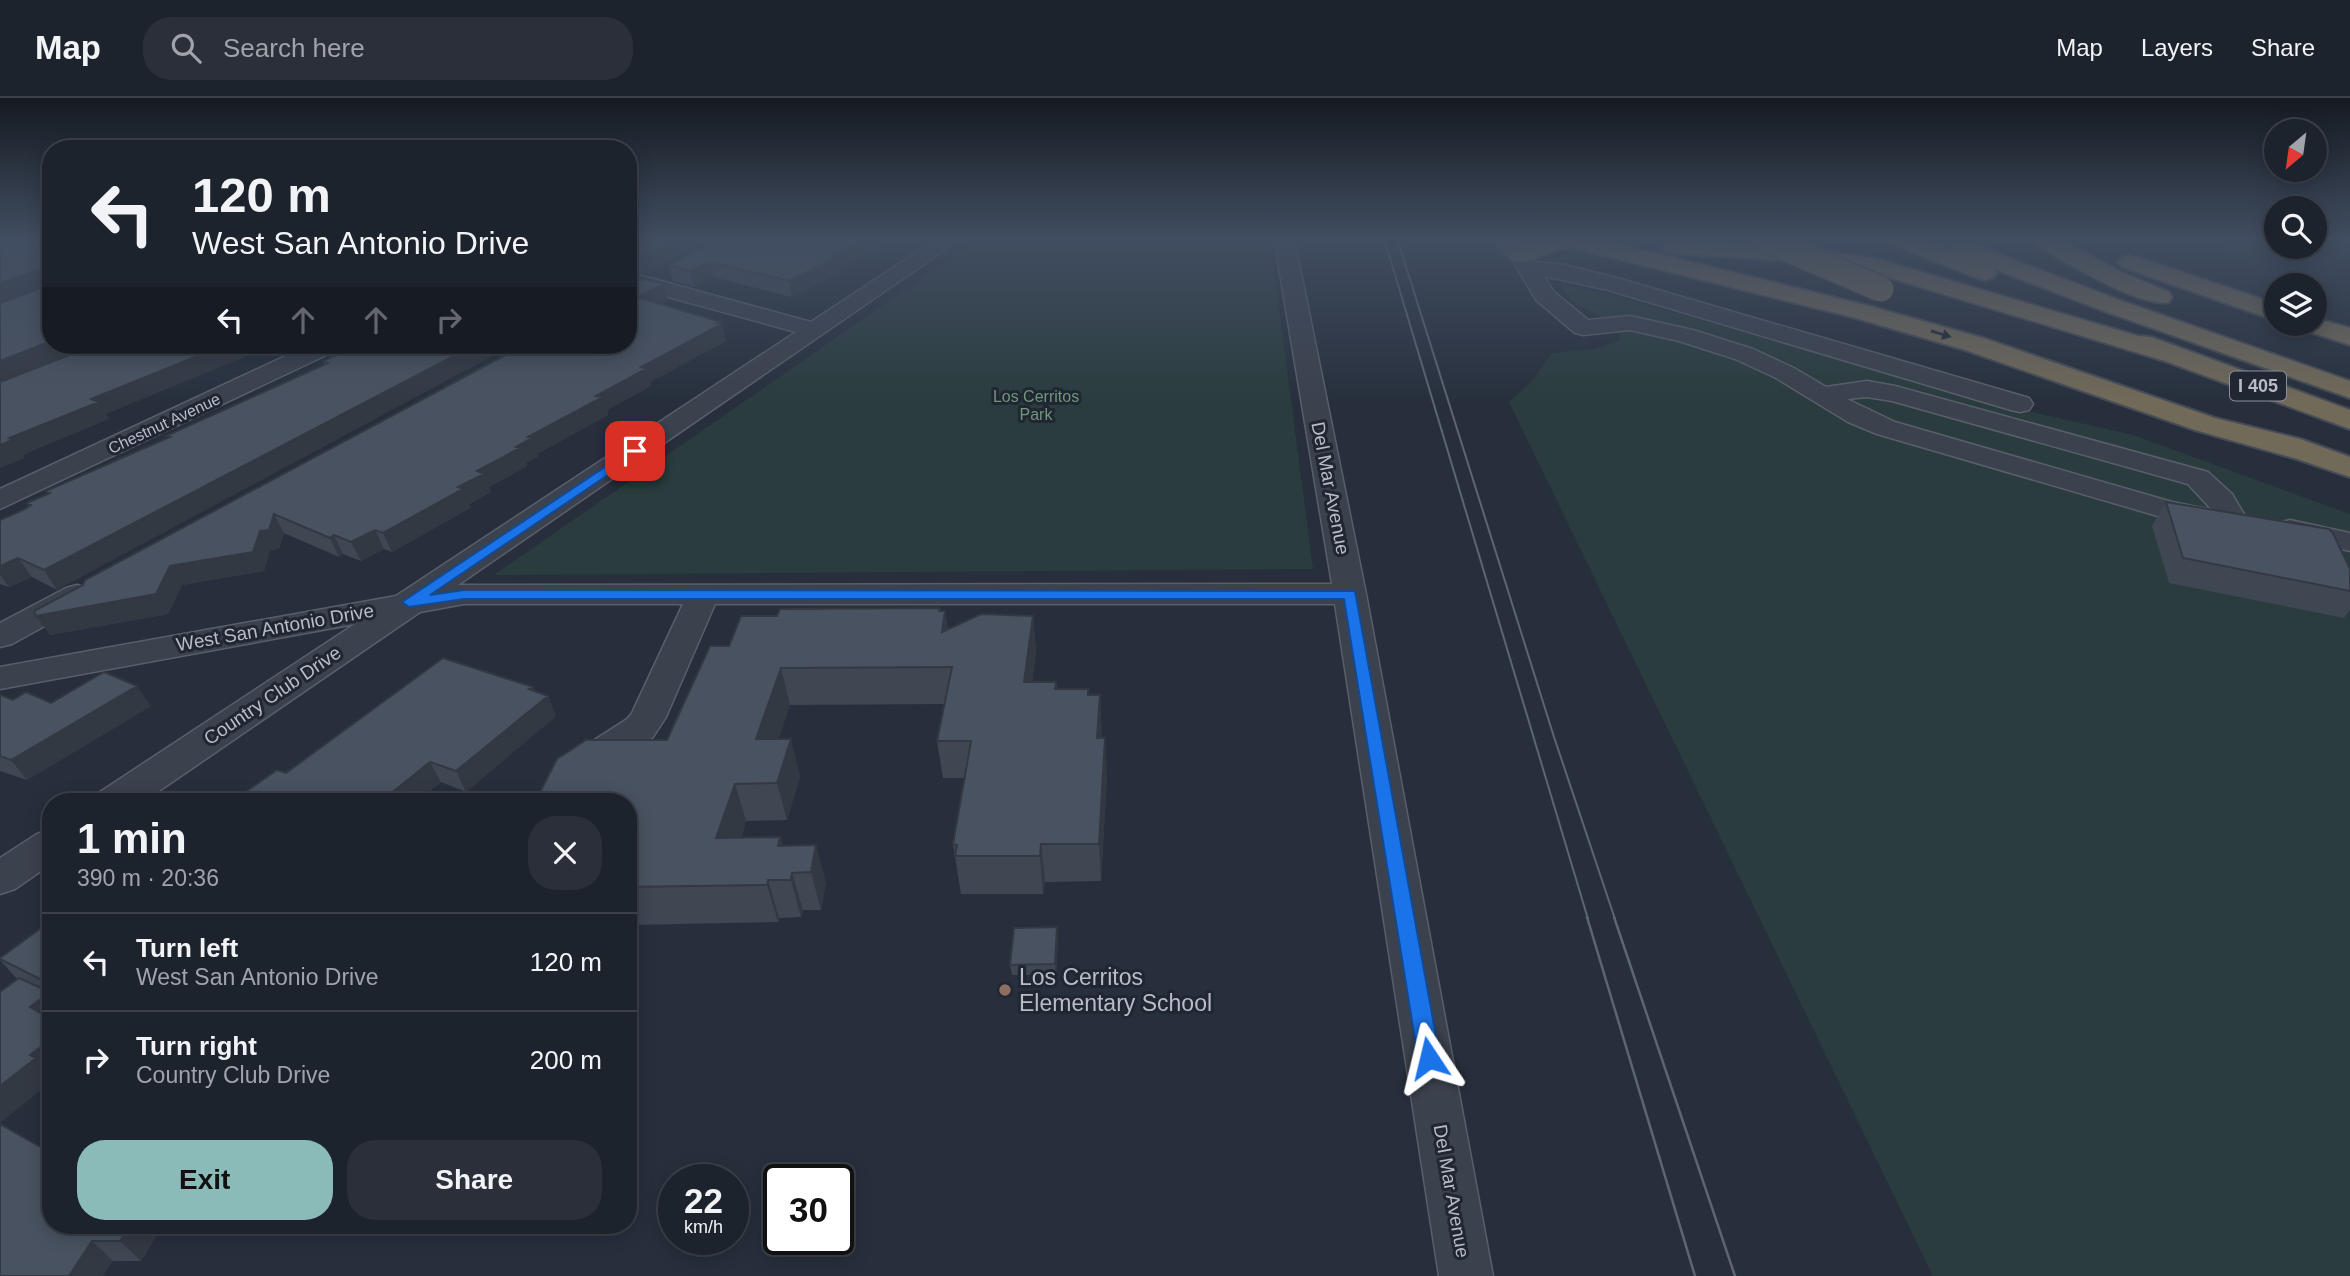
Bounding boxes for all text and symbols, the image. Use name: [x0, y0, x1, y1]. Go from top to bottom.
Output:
search box: [143, 17, 633, 80]
text: Map: [35, 29, 101, 66]
icon: search: [167, 29, 205, 67]
text: Search here: [223, 33, 365, 63]
text: Map: [2056, 34, 2103, 61]
text: Layers: [2141, 34, 2213, 61]
text: Share: [2251, 34, 2315, 61]
north arrow: [2264, 119, 2328, 182]
map controls: [2264, 119, 2327, 336]
icon: left: [77, 168, 168, 259]
text: 120 m: [192, 168, 331, 222]
button: search: [2264, 196, 2327, 259]
text: West San Antonio Drive: [192, 225, 529, 261]
button: layers: [2264, 273, 2327, 336]
icon: left: [211, 301, 249, 339]
icon: ahead: [284, 301, 322, 339]
icon: ahead: [357, 301, 395, 339]
icon: right: [430, 301, 468, 339]
one-way arrow: [1930, 330, 1951, 340]
road number: I 405: [2230, 372, 2286, 400]
park label: Los Cerritos Park: [993, 388, 1079, 423]
street label: Chestnut Avenue: [106, 390, 223, 457]
street label: Del Mar Avenue: [1307, 420, 1354, 556]
pin: [605, 421, 665, 481]
icon: arrive: [616, 432, 654, 470]
street label: West San Antonio Drive: [175, 600, 376, 655]
street label: Country Club Drive: [200, 642, 345, 749]
text: 1 min: [77, 815, 187, 862]
button: close: [528, 816, 602, 890]
text: 390 m · 20:36: [77, 865, 219, 891]
text: Turn left: [136, 933, 238, 963]
icon: left: [77, 943, 115, 981]
text: 120 m: [530, 947, 602, 977]
text: West San Antonio Drive: [136, 964, 378, 990]
place label: Los Cerritos Elementary School: [1019, 964, 1212, 1016]
marker: Los Cerritos Elementary School: [997, 982, 1013, 998]
position arrow: [1392, 1021, 1466, 1095]
text: Turn right: [136, 1031, 257, 1061]
icon: right: [77, 1041, 115, 1079]
text: 200 m: [530, 1045, 602, 1075]
text: Country Club Drive: [136, 1062, 330, 1088]
street label: Del Mar Avenue: [1429, 1123, 1474, 1259]
button: Exit: [77, 1140, 333, 1220]
button: Share: [347, 1140, 602, 1220]
speed limit sign: 30: [763, 1164, 854, 1255]
text: 22: [684, 1181, 723, 1220]
text: km/h: [684, 1217, 723, 1237]

